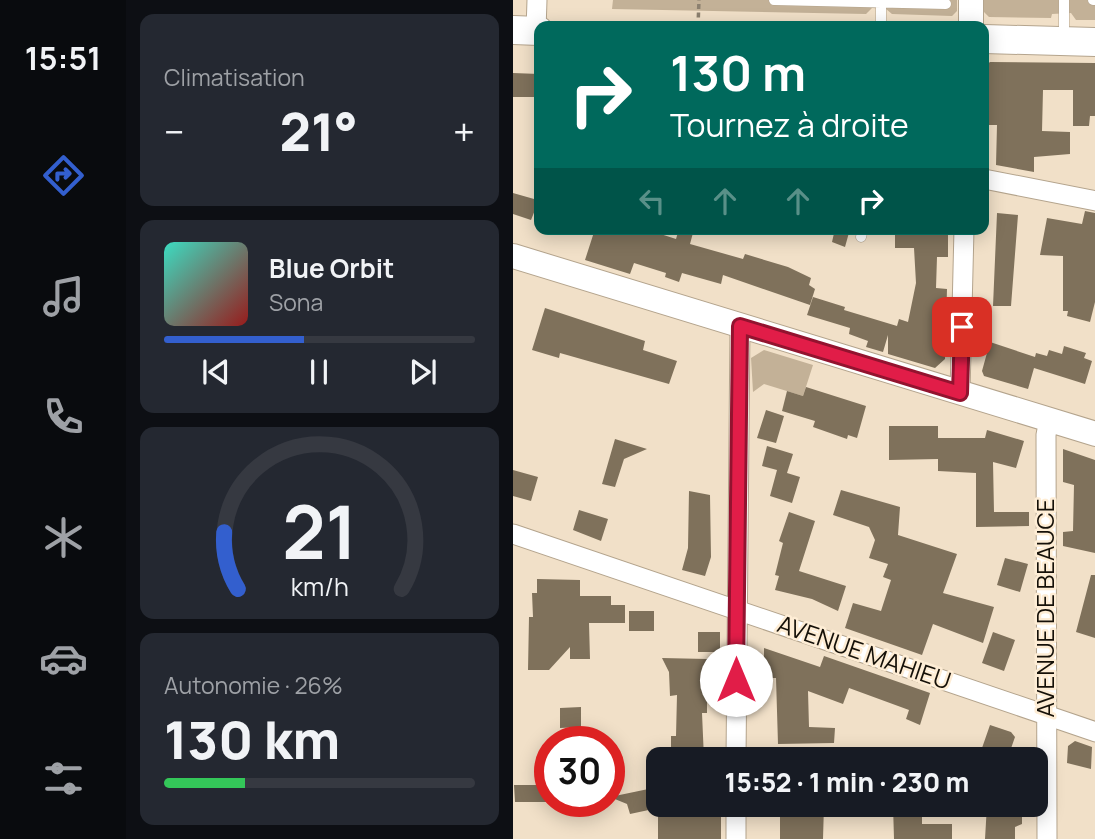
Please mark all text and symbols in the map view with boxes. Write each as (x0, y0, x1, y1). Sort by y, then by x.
text: 15:51 (25, 36, 101, 80)
text: 130 m (670, 39, 806, 106)
icon: right (555, 49, 646, 140)
text: Climatisation (164, 61, 305, 93)
text: 21° (280, 96, 358, 167)
text: Tournez à droite (670, 103, 909, 147)
text: − (164, 105, 185, 157)
text: + (453, 105, 475, 157)
icon: directions (39, 151, 88, 200)
icon: left (633, 182, 671, 220)
icon: ahead (706, 182, 744, 220)
icon: ahead (779, 182, 817, 220)
icon: right (852, 182, 890, 220)
text: Blue Orbit (269, 250, 394, 286)
icon: music (39, 272, 88, 321)
text: Sona (269, 286, 323, 318)
pin (932, 297, 992, 357)
icon: arrive (943, 308, 981, 346)
icon: previous (197, 353, 235, 391)
icon: pause (300, 353, 338, 391)
icon: next (404, 353, 442, 391)
icon: phone (39, 392, 88, 441)
text: 21 (282, 481, 357, 581)
street label: AVENUE DE BEAUCE (1028, 499, 1061, 717)
icon: climate (39, 513, 88, 562)
text: km/h (290, 568, 349, 603)
street label: AVENUE MAHIEU (773, 606, 956, 697)
icon: car (39, 634, 88, 683)
position arrow (699, 643, 773, 717)
text: Autonomie · 26% (164, 669, 343, 701)
text: 130 km (164, 704, 340, 775)
speed limit sign: 30 (534, 726, 625, 817)
icon: filters (39, 754, 88, 803)
text: 15:52 · 1 min · 230 m (725, 764, 969, 800)

